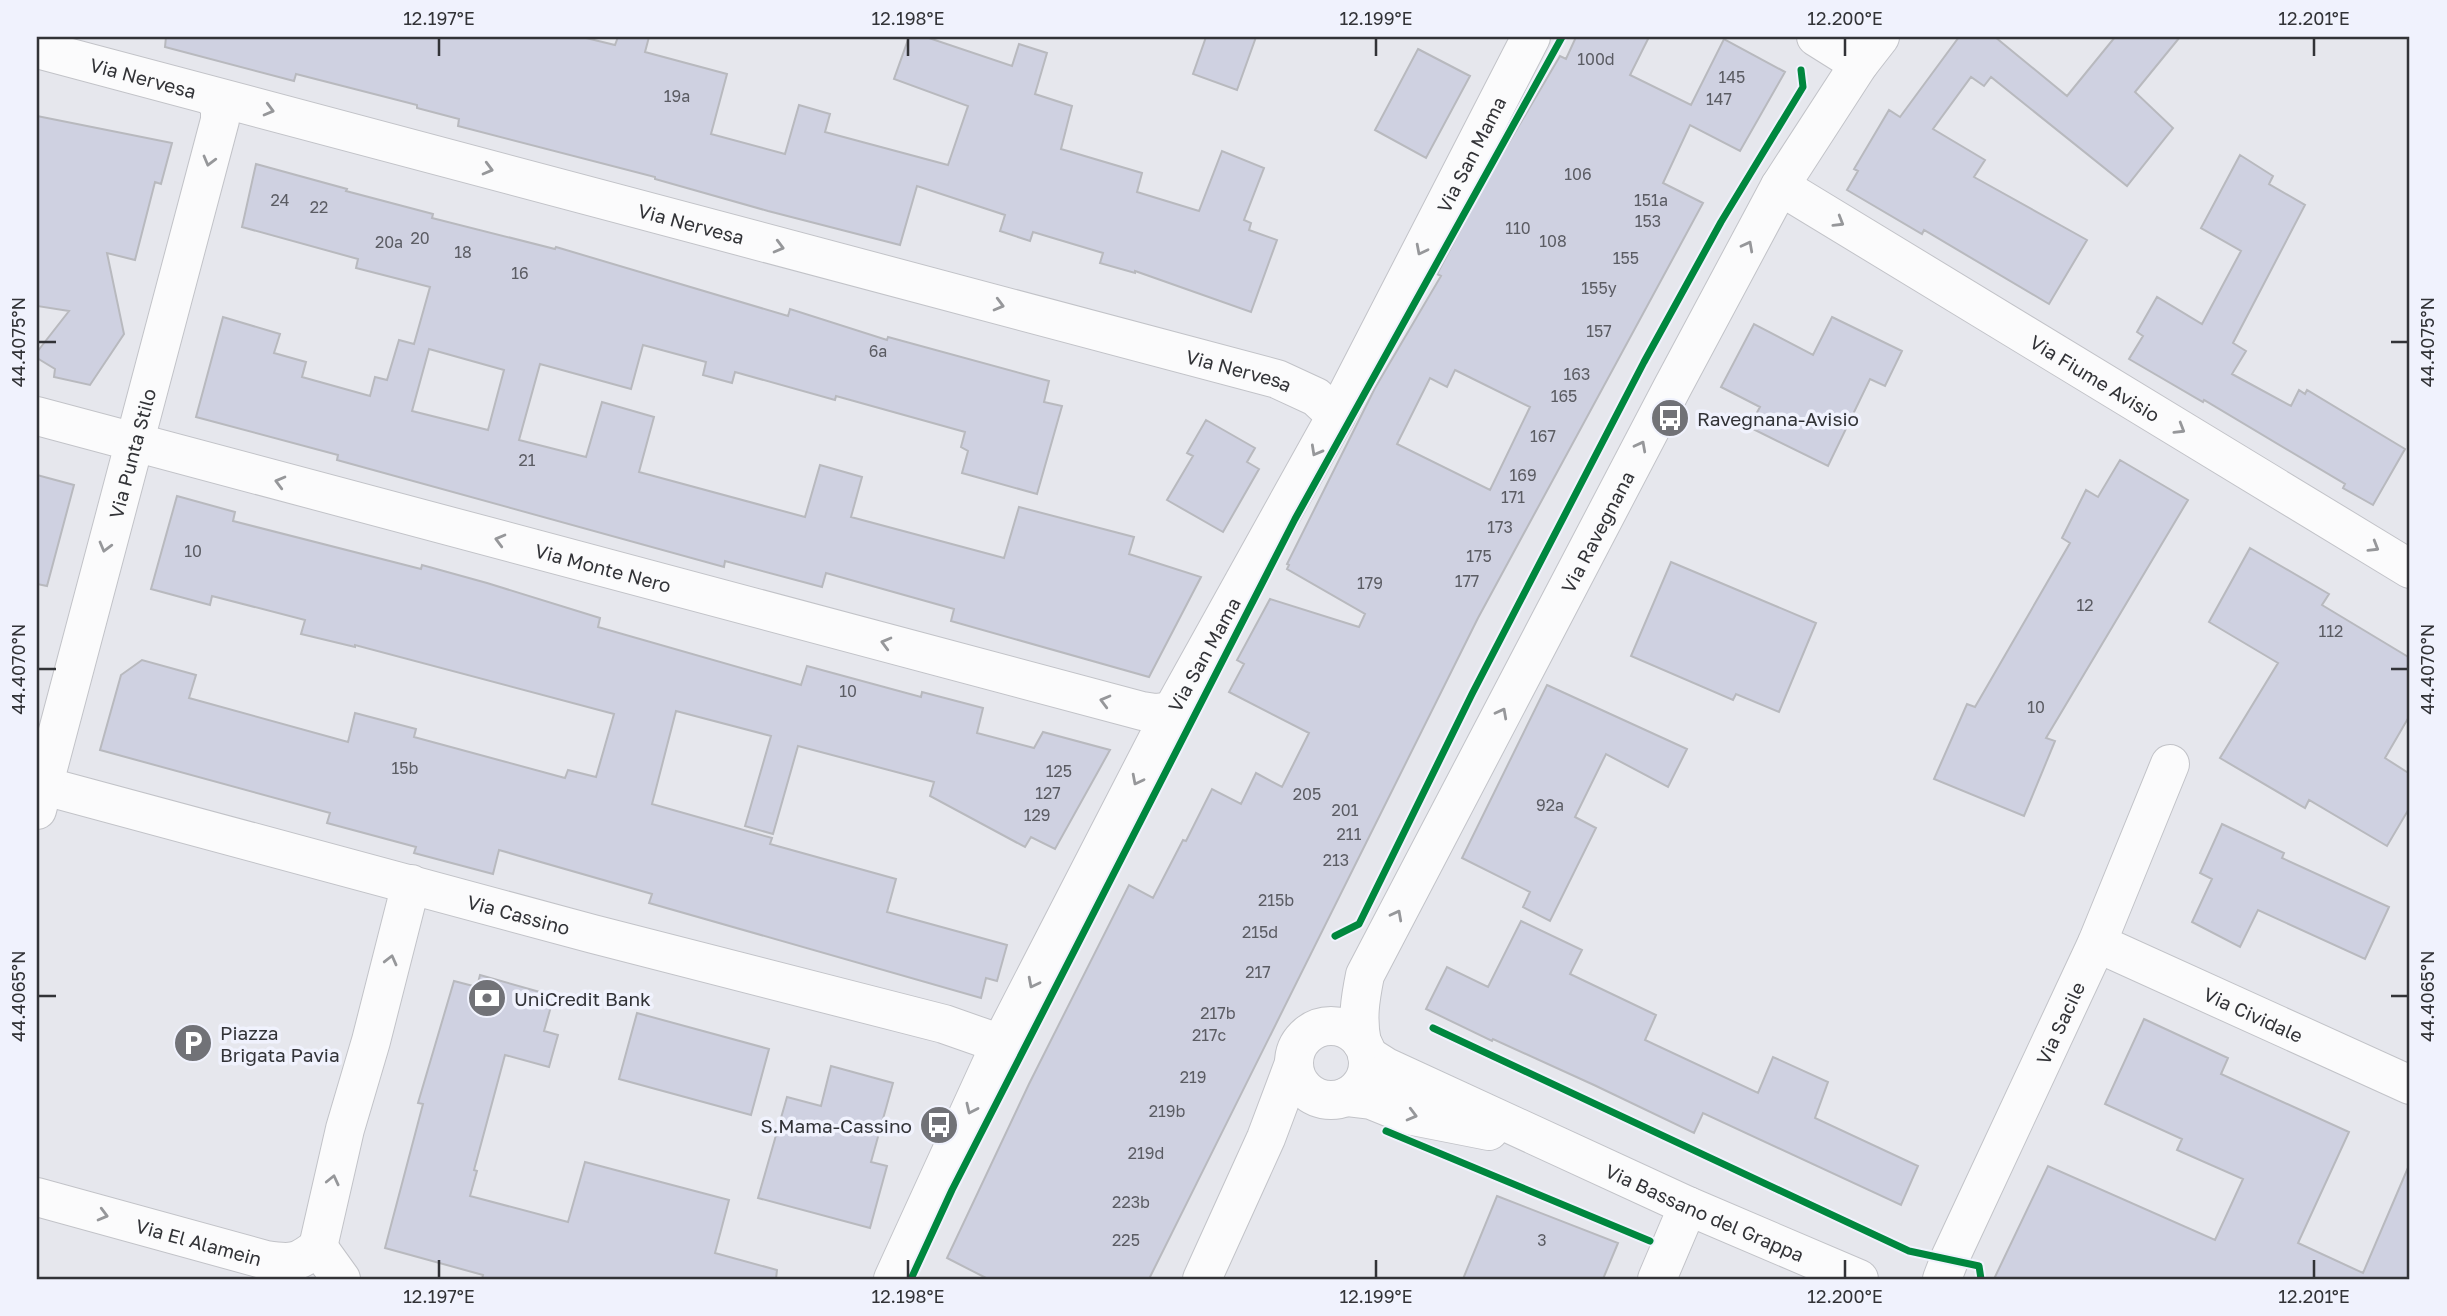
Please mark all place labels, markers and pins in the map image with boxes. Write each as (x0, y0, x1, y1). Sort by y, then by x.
bus stop icon: Ravegnana-Avisio (1649, 397, 1691, 439)
place label: Ravegnana-Avisio (1697, 407, 1859, 430)
bank icon: UniCredit Bank (466, 977, 508, 1019)
place label: UniCredit Bank (514, 987, 651, 1010)
place label: Piazza Brigata Pavia (220, 1021, 340, 1066)
parking icon: Piazza Brigata Pavia (172, 1022, 214, 1064)
bus stop icon: S.Mama-Cassino (918, 1104, 960, 1146)
place label: S.Mama-Cassino (761, 1114, 912, 1137)

